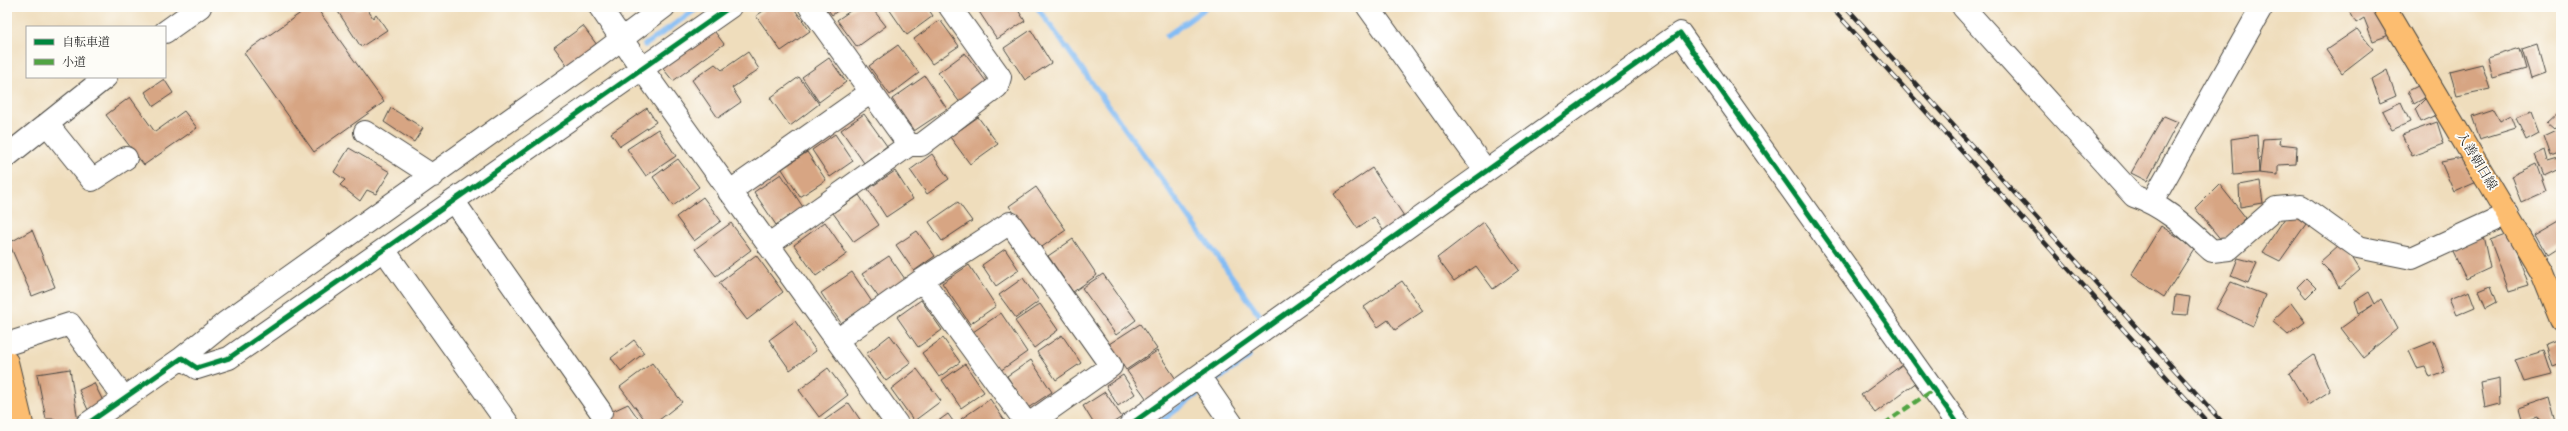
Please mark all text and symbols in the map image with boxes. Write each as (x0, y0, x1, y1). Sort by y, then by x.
legend (26, 26, 166, 78)
text: 自転車道 (62, 35, 110, 50)
text: 小道 (62, 55, 86, 70)
street label: 入善朝日線 (2453, 129, 2501, 193)

